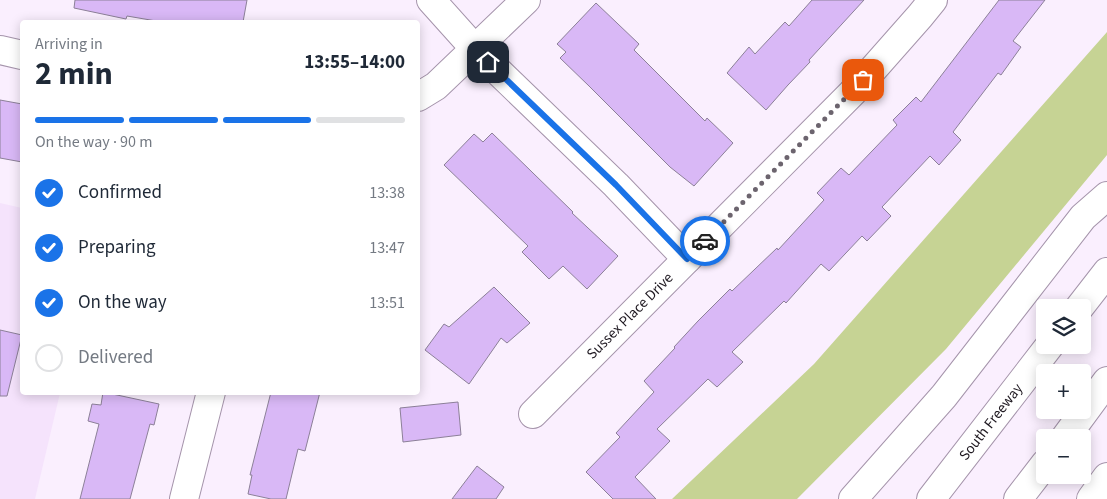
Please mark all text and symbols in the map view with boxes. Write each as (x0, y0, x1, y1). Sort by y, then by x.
text: Arriving in (35, 33, 103, 55)
pin (467, 41, 509, 83)
icon: home (474, 48, 502, 76)
text: 13:55–14:00 (304, 49, 405, 76)
text: 2 min (35, 51, 113, 97)
pin (842, 59, 884, 101)
icon: bag (849, 66, 877, 94)
text: On the way · 90 m (35, 131, 152, 153)
icon: check (35, 179, 63, 207)
text: Confirmed (78, 179, 162, 206)
text: 13:38 (369, 182, 405, 204)
courier (680, 216, 730, 266)
icon: car (691, 227, 719, 255)
icon: check (35, 234, 63, 262)
text: Preparing (78, 234, 156, 261)
text: 13:47 (369, 237, 405, 259)
street label: Sussex Place Drive (582, 268, 678, 364)
icon: check (35, 289, 63, 317)
text: On the way (78, 289, 167, 316)
text: 13:51 (369, 292, 405, 314)
map controls (1036, 299, 1091, 484)
button: layers (1036, 299, 1091, 354)
text: Delivered (78, 344, 153, 371)
button: + (1036, 364, 1091, 419)
street label: South Freeway (954, 379, 1028, 465)
button: − (1036, 429, 1091, 484)

